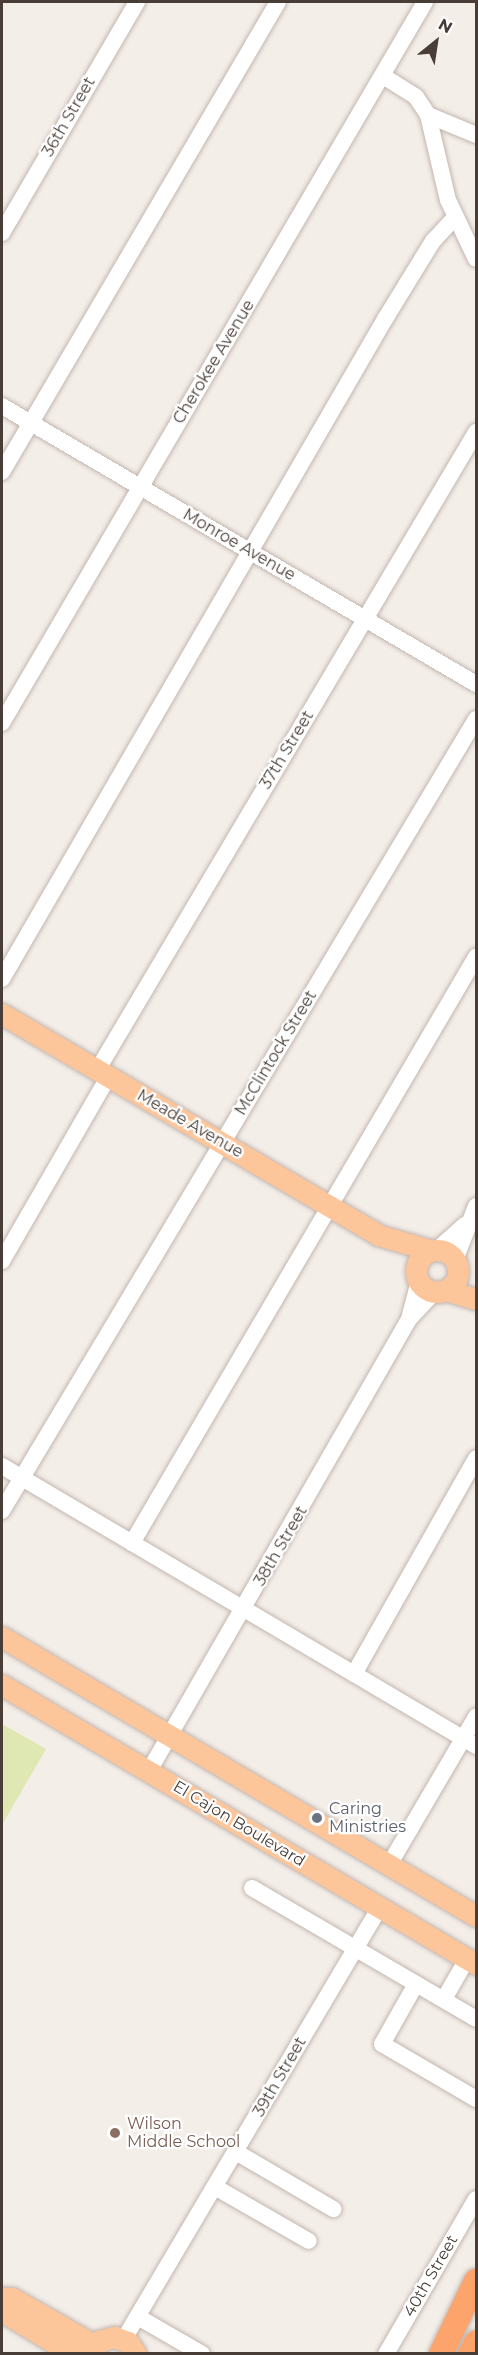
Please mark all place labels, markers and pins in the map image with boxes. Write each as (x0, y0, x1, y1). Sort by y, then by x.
place label: Caring Ministries (329, 1799, 406, 1837)
marker: Caring Ministries (310, 1811, 324, 1825)
place label: Wilson Middle School (127, 2114, 240, 2152)
marker: Wilson Middle School (108, 2126, 122, 2140)

